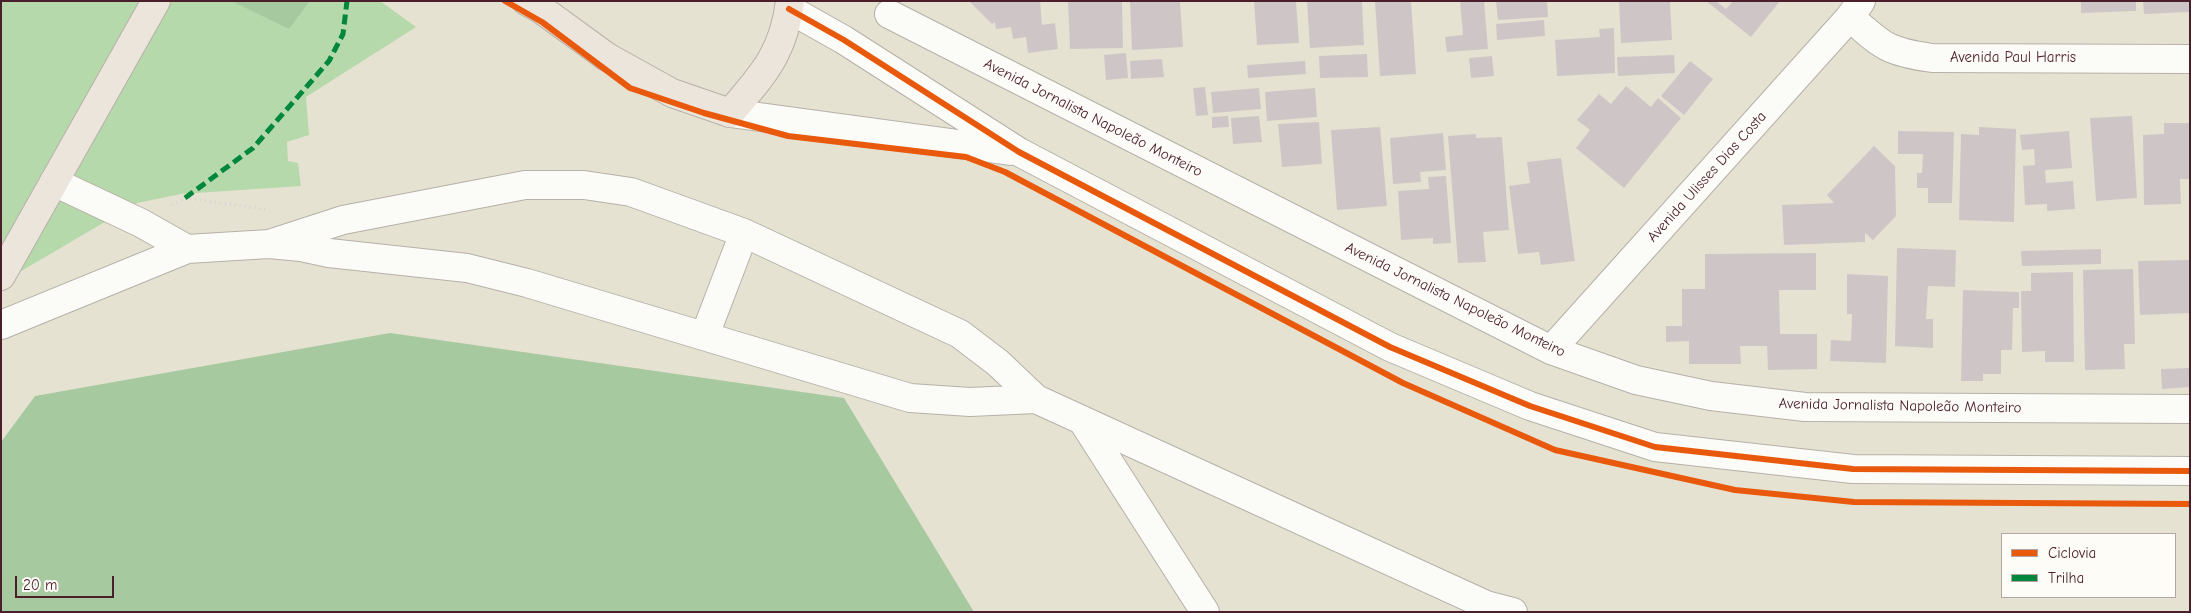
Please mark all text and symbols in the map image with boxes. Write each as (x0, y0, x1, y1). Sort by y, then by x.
street label: Avenida Paul Harris (1950, 49, 2076, 67)
street label: Avenida Jornalista Napoleão Monteiro (981, 55, 1205, 181)
street label: Avenida Ulisses Dias Costa (1644, 108, 1770, 246)
street label: Avenida Jornalista Napoleão Monteiro (1342, 239, 1568, 361)
street label: Avenida Jornalista Napoleão Monteiro (1778, 395, 2022, 417)
legend (2001, 533, 2176, 598)
text: Ciclovia (2048, 544, 2096, 562)
scale bar (18, 566, 116, 598)
text: Trilha (2048, 569, 2084, 587)
text: 20 m (23, 576, 57, 594)

